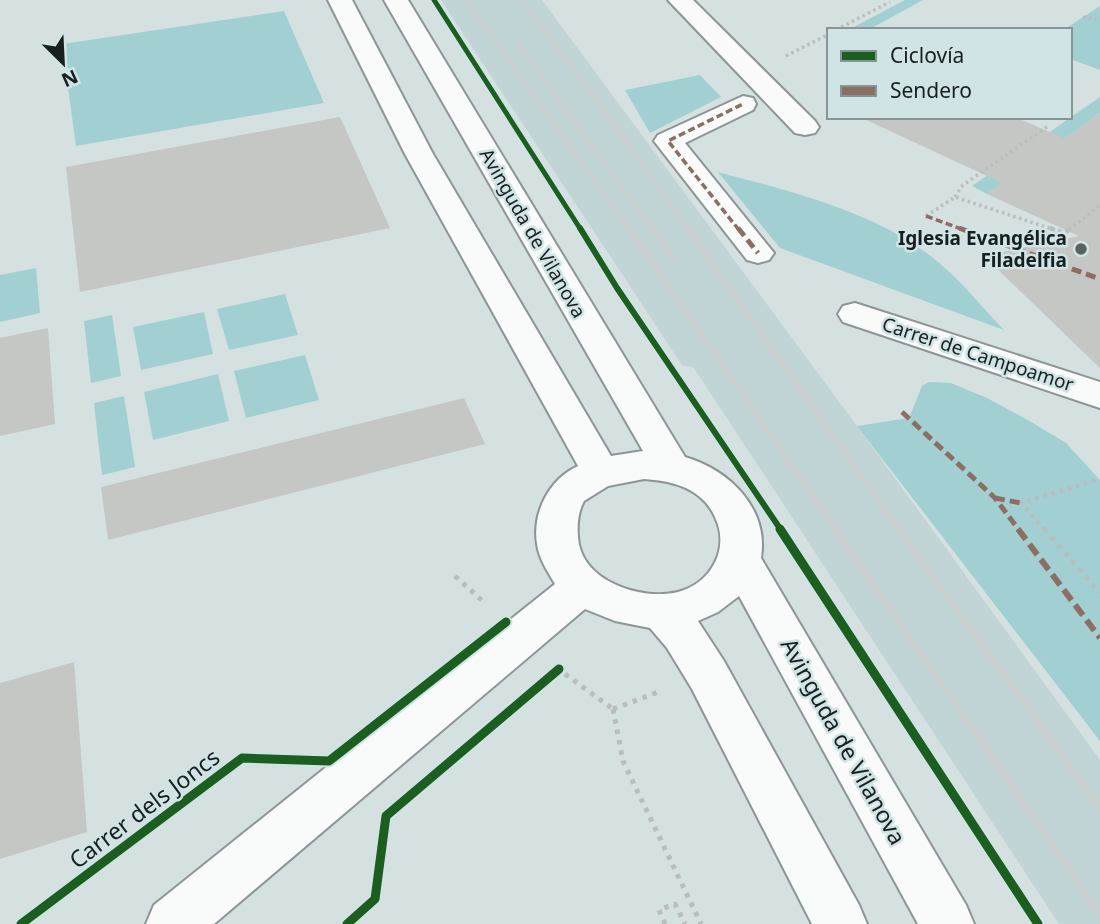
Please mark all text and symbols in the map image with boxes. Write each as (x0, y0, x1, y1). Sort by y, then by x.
north arrow (28, 28, 98, 98)
legend (827, 28, 1072, 119)
text: Ciclovía (890, 41, 964, 69)
text: N (58, 64, 82, 94)
text: Sendero (890, 76, 972, 104)
street label: Avinguda de Vilanova (474, 144, 592, 322)
place label: Iglesia Evangélica Filadelfia (898, 225, 1067, 273)
marker: Iglesia Evangélica Filadelfia (1073, 241, 1089, 257)
street label: Carrer de Campoamor (879, 311, 1077, 397)
street label: Avinguda de Vilanova (774, 632, 914, 850)
street label: Carrer dels Joncs (62, 741, 226, 875)

